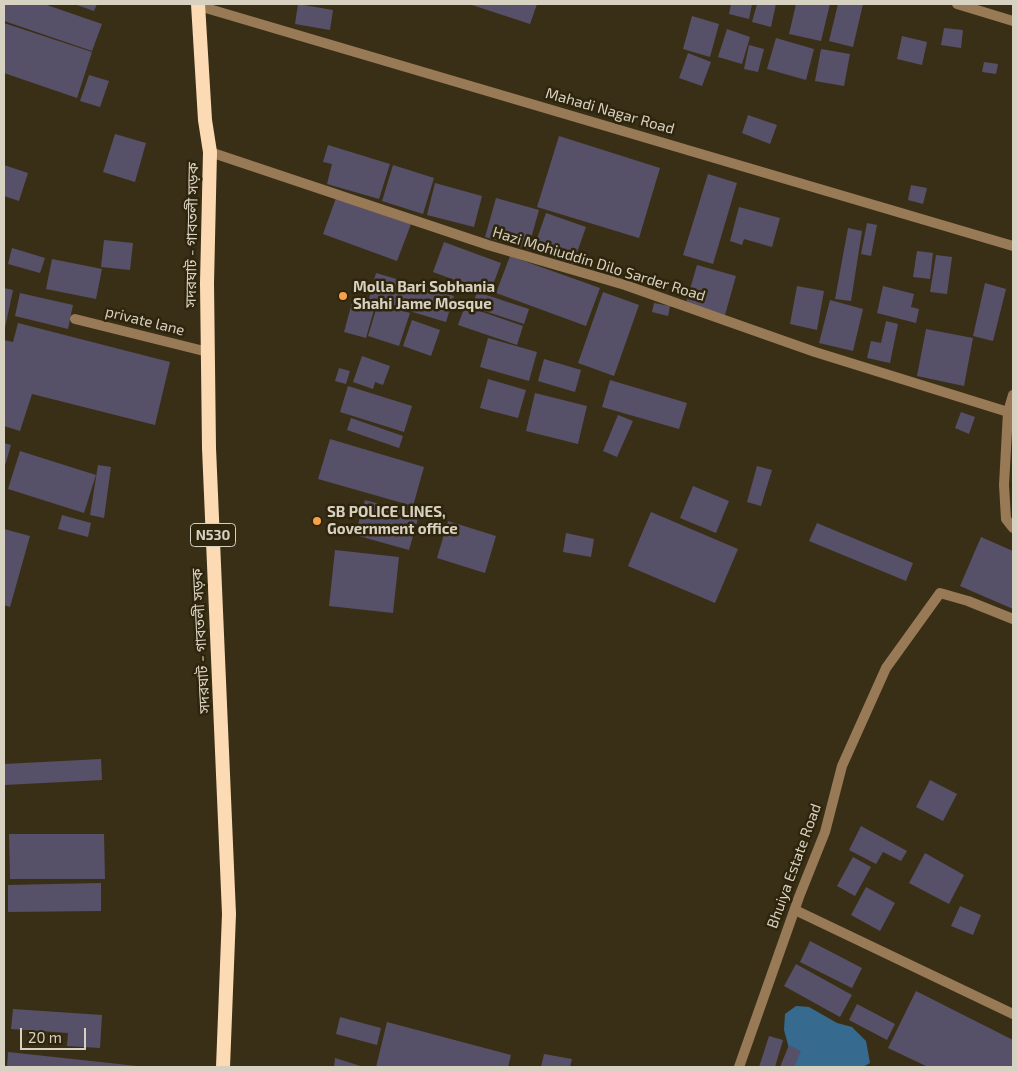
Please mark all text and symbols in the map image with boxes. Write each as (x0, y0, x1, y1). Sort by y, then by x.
street label: Mahadi Nagar Road (543, 84, 677, 138)
street label: সদরঘাট - গাবতলী সড়ক (182, 162, 202, 308)
street label: Hazi Mohiuddin Dilo Sarder Road (490, 223, 708, 305)
place label: Molla Bari Sobhania Shahi Jame Mosque (353, 278, 495, 313)
marker: Molla Bari Sobhania Shahi Jame Mosque (337, 290, 349, 302)
street label: private lane (103, 302, 187, 340)
place label: SB POLICE LINES, Government office (327, 503, 458, 538)
marker: SB POLICE LINES, Government office (311, 515, 323, 527)
road number: N530 (190, 524, 236, 546)
street label: সদরঘাট - গাবতলী সড়ক (188, 568, 214, 714)
street label: Bhuiya Estate Road (763, 801, 825, 931)
scale bar (22, 1018, 89, 1050)
text: 20 m (28, 1028, 62, 1046)

